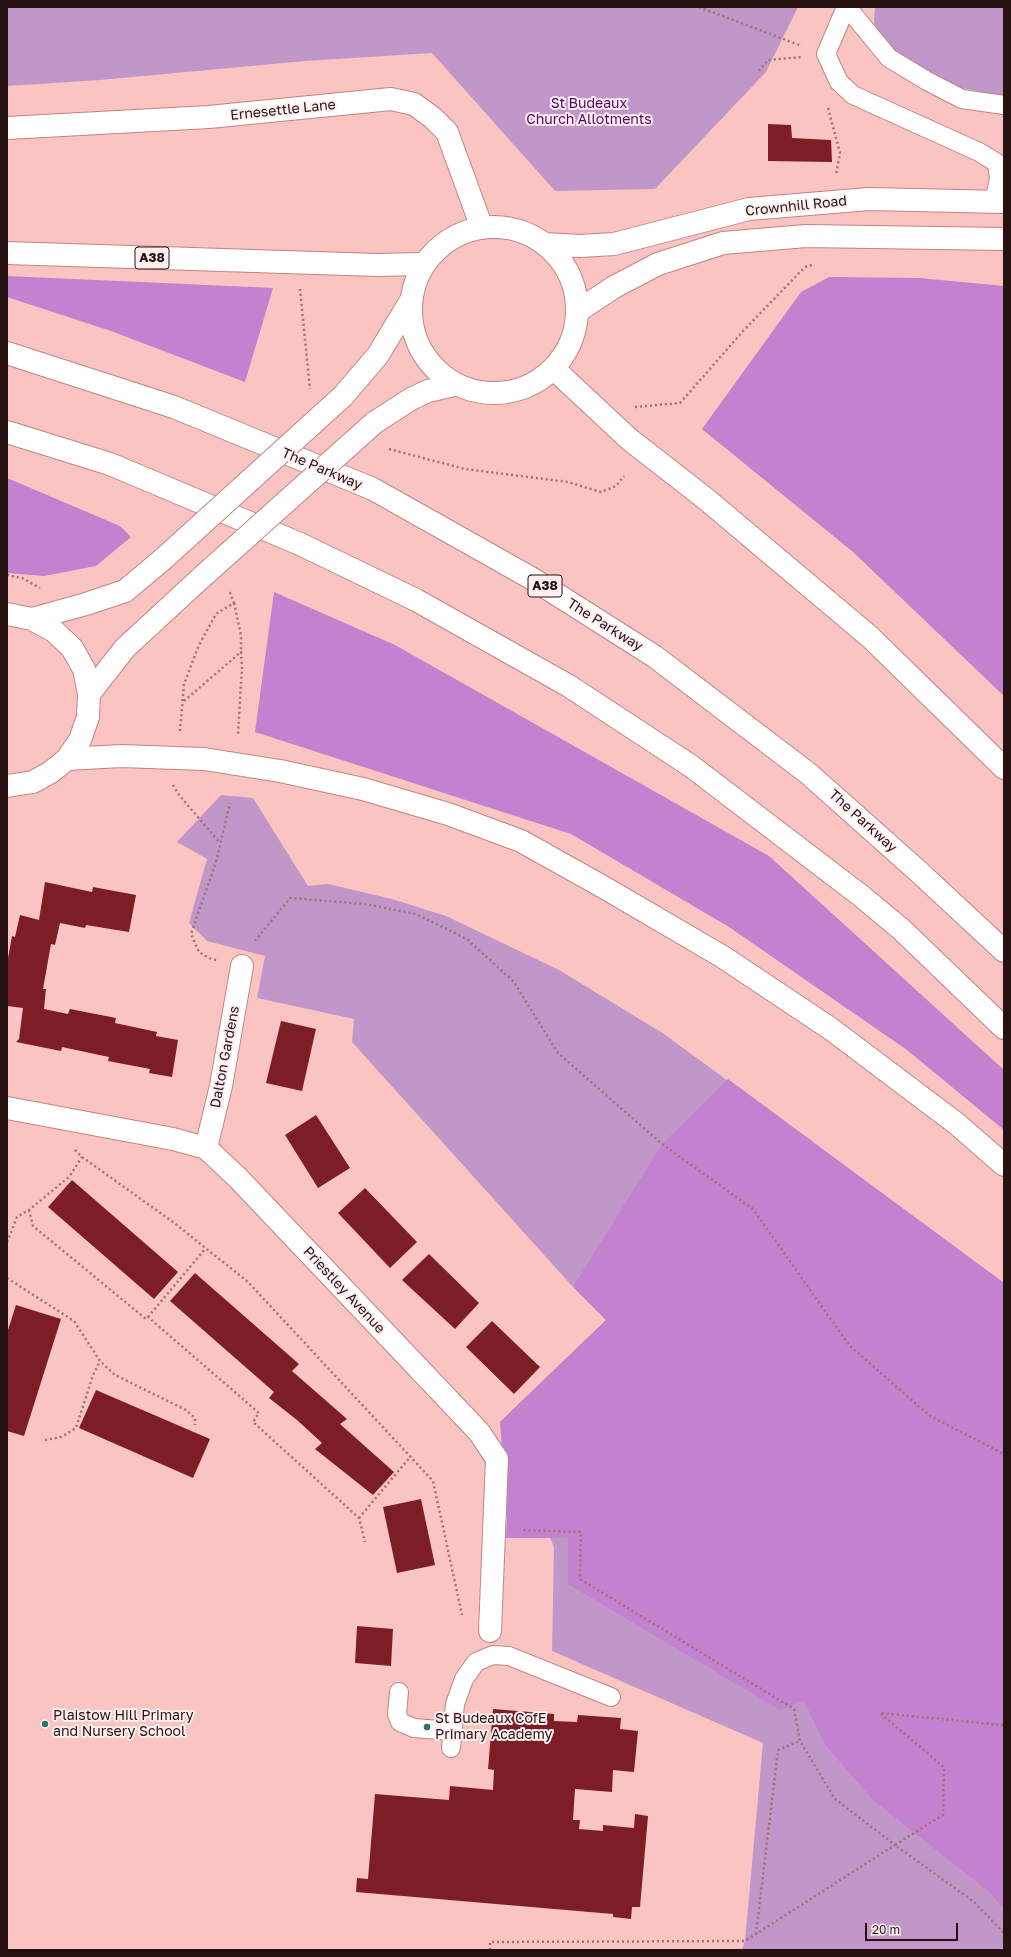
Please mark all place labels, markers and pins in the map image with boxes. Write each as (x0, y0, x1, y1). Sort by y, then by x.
place label: Plaistow Hill Primary and Nursery School (53, 1708, 194, 1740)
place label: St Budeaux CofE Primary Academy (435, 1711, 552, 1744)
marker: Plaistow Hill Primary and Nursery School (40, 1719, 50, 1729)
marker: St Budeaux CofE Primary Academy (422, 1722, 432, 1732)

